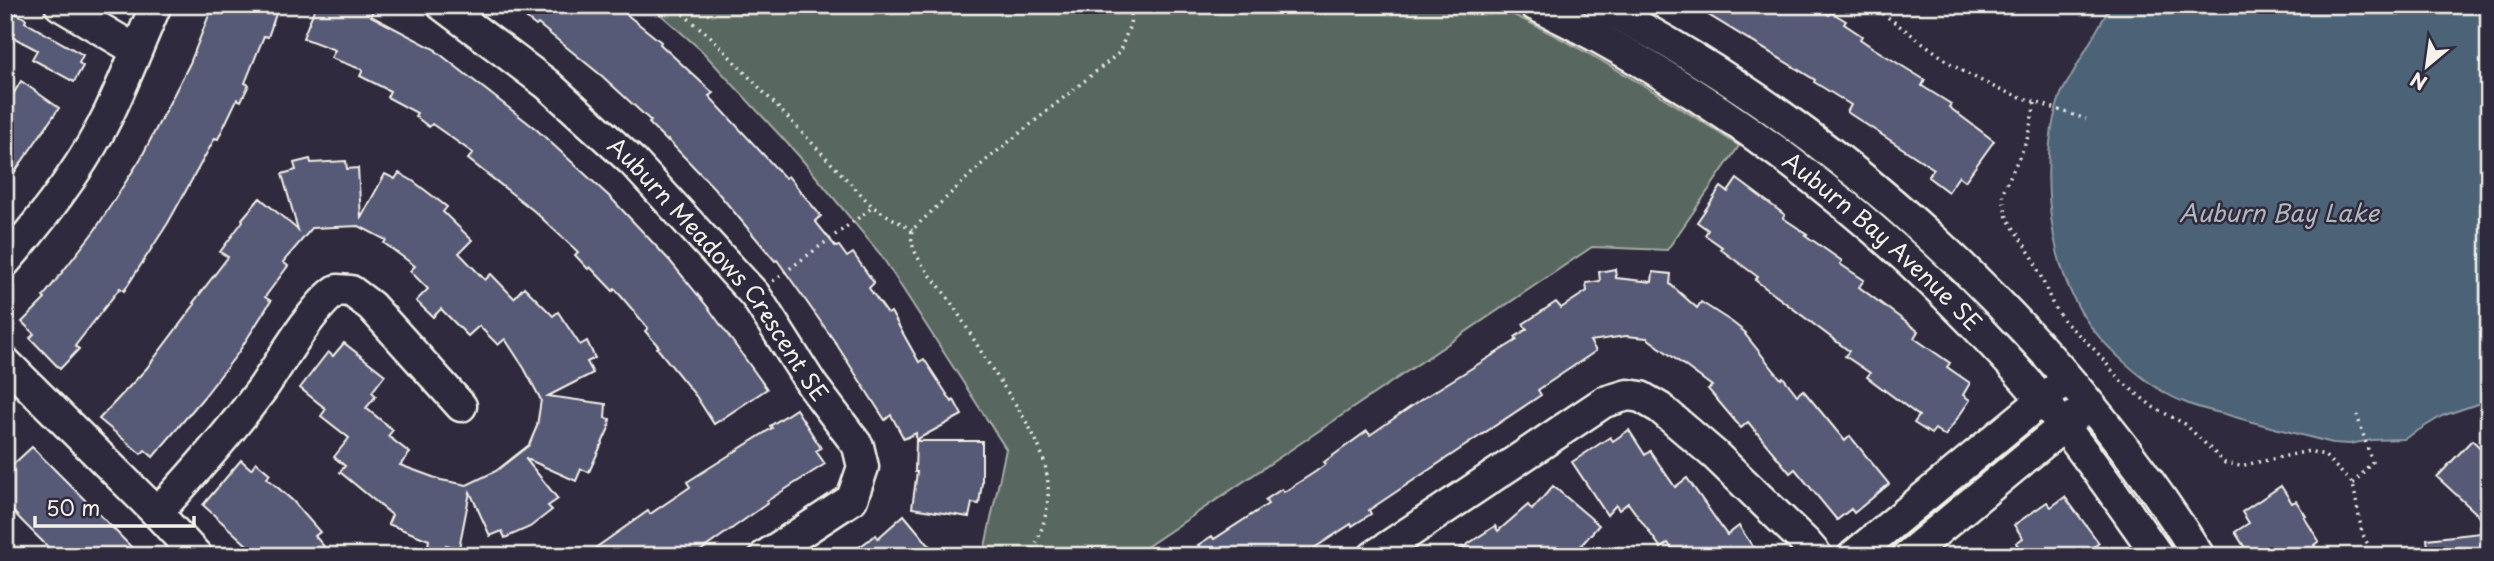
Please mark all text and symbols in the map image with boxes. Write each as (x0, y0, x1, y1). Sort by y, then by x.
north arrow (2392, 32, 2462, 102)
text: N (2405, 66, 2432, 98)
street label: Auburn Meadows Crescent SE (600, 128, 838, 409)
street label: Auburn Bay Avenue SE (1776, 143, 1991, 338)
water label: Auburn Bay Lake (2179, 194, 2380, 230)
scale bar (35, 484, 194, 528)
text: 50 m (46, 491, 100, 523)

